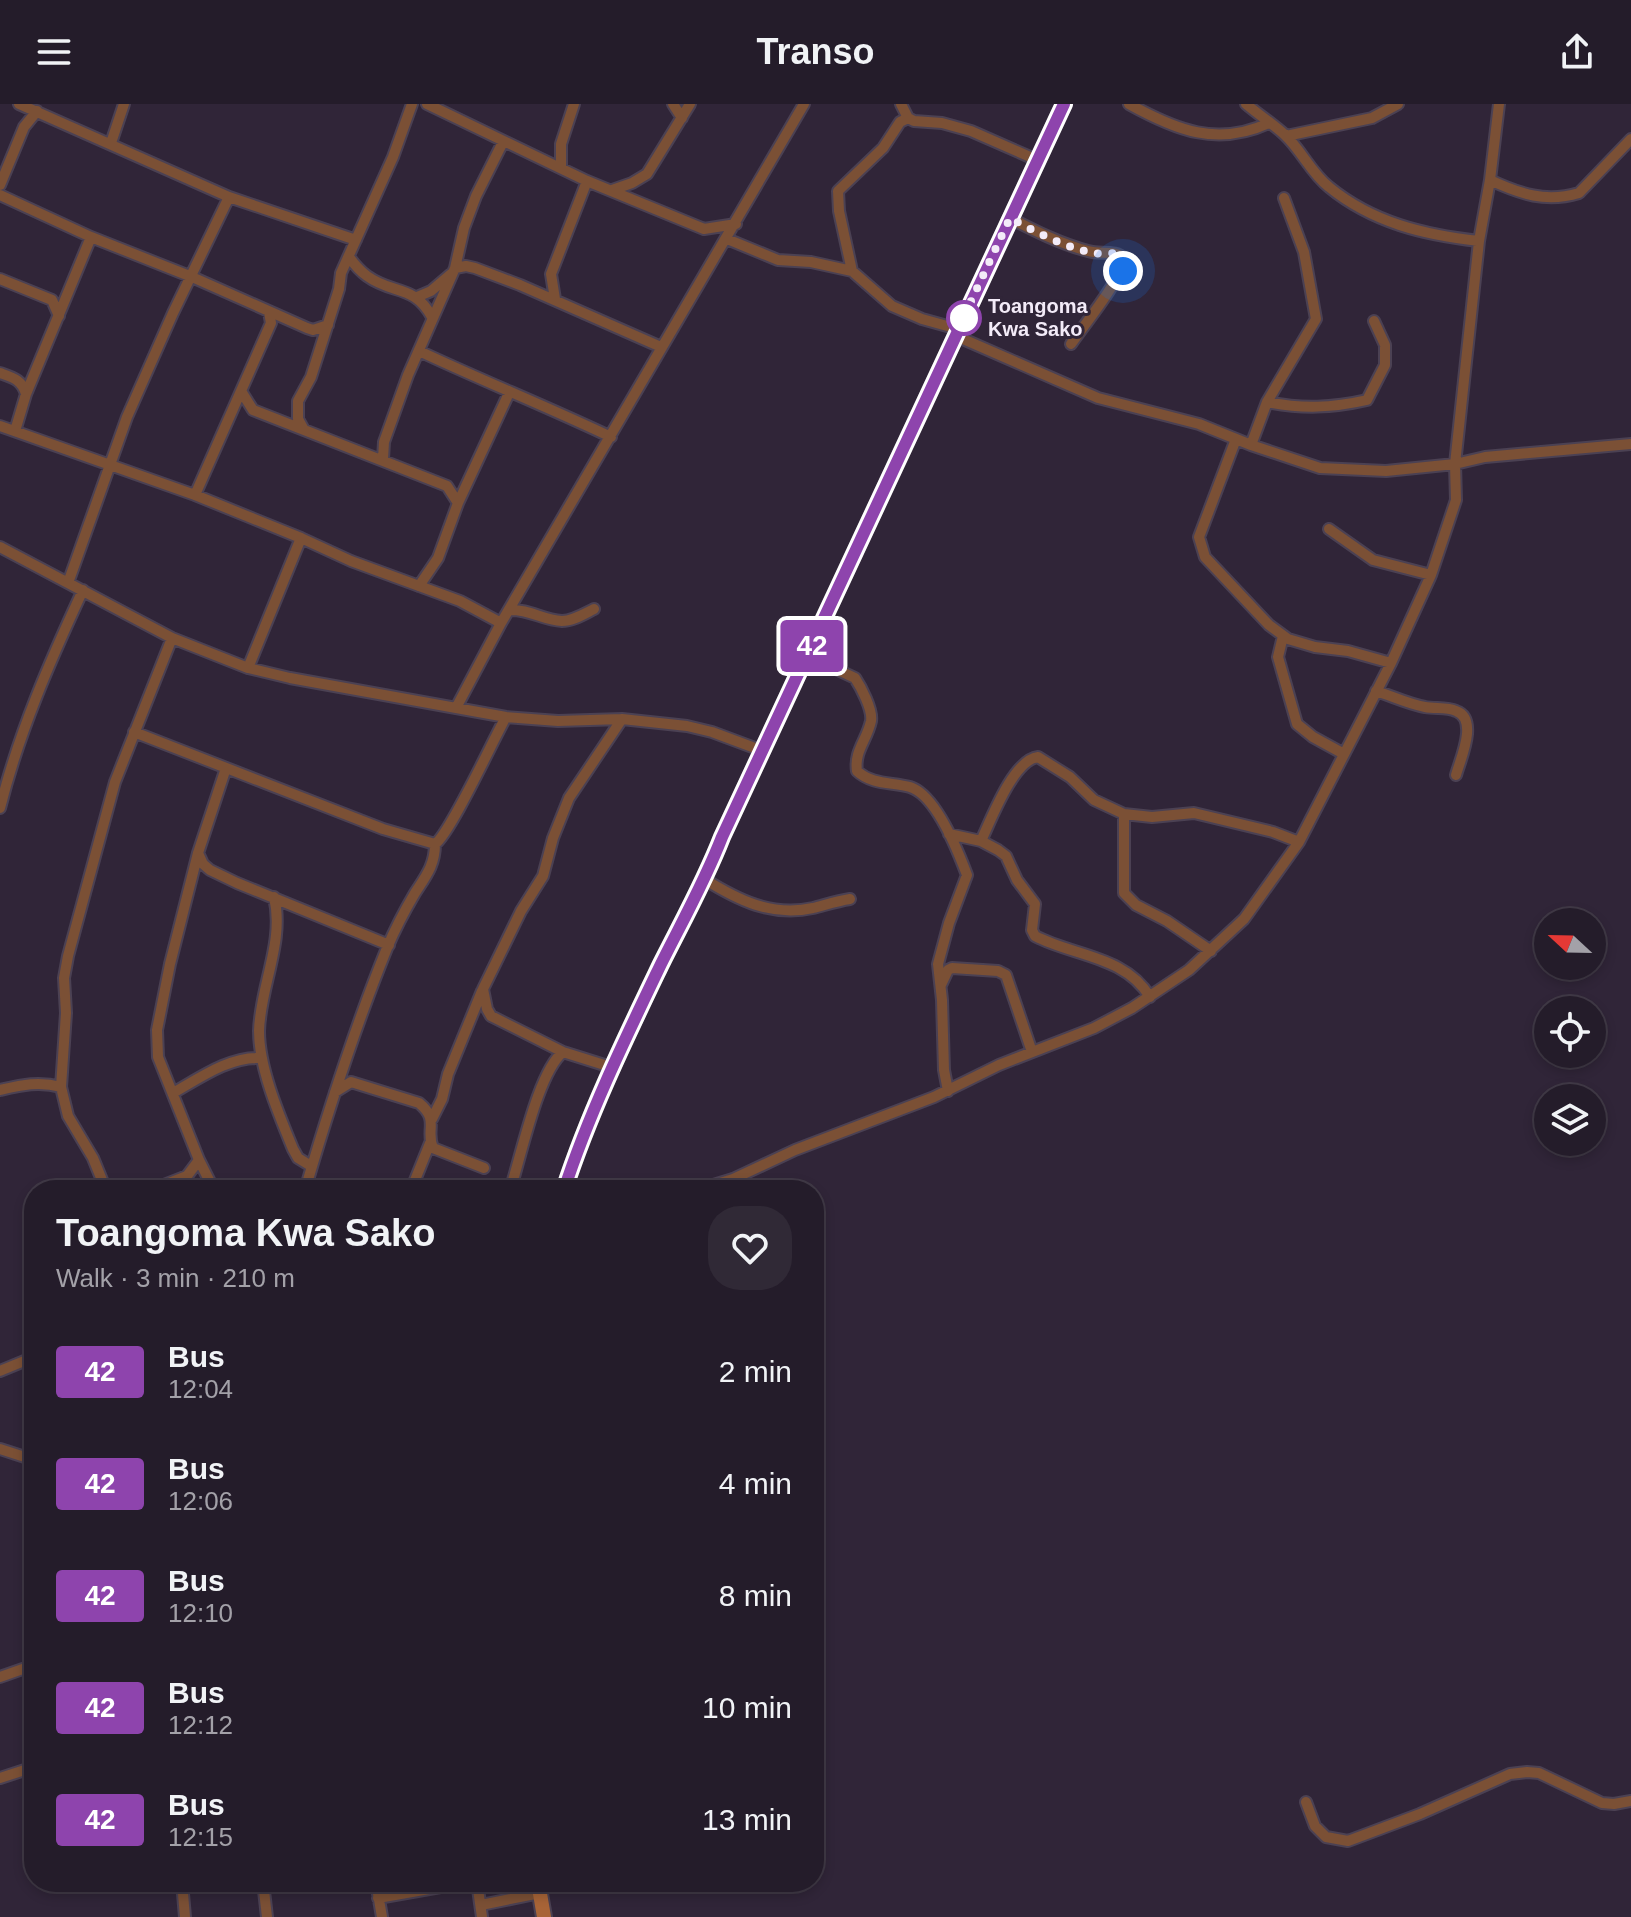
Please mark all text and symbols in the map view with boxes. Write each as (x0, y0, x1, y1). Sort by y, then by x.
icon: menu (32, 30, 76, 74)
icon: share (1555, 30, 1599, 74)
text: Transo (756, 31, 875, 72)
your location (1103, 251, 1143, 291)
place label: Toangoma Kwa Sako (988, 295, 1089, 340)
marker: Toangoma Kwa Sako (947, 301, 981, 335)
line badge: 42 (776, 620, 848, 672)
text: 42 (796, 630, 828, 661)
north arrow (1534, 908, 1606, 980)
map controls (1534, 908, 1606, 1156)
button: locate (1534, 996, 1606, 1068)
button: layers (1534, 1084, 1606, 1156)
button: heart (708, 1206, 792, 1290)
text: Toangoma Kwa Sako (56, 1212, 435, 1254)
text: Walk · 3 min · 210 m (56, 1263, 295, 1293)
text: Bus (168, 1340, 225, 1373)
text: 2 min (719, 1355, 792, 1388)
text: 42 (84, 1356, 116, 1387)
text: 12:04 (168, 1374, 233, 1404)
text: Bus (168, 1452, 225, 1485)
text: 4 min (719, 1467, 792, 1500)
text: 42 (84, 1468, 116, 1499)
text: 12:06 (168, 1486, 233, 1516)
text: Bus (168, 1564, 225, 1597)
text: 8 min (719, 1579, 792, 1612)
text: 42 (84, 1580, 116, 1611)
text: 12:10 (168, 1598, 233, 1628)
text: Bus (168, 1676, 225, 1709)
text: 10 min (702, 1691, 792, 1724)
text: 42 (84, 1692, 116, 1723)
text: 12:12 (168, 1710, 233, 1740)
text: Bus (168, 1788, 225, 1821)
text: 13 min (702, 1803, 792, 1836)
text: 42 (84, 1804, 116, 1835)
text: 12:15 (168, 1822, 233, 1852)

